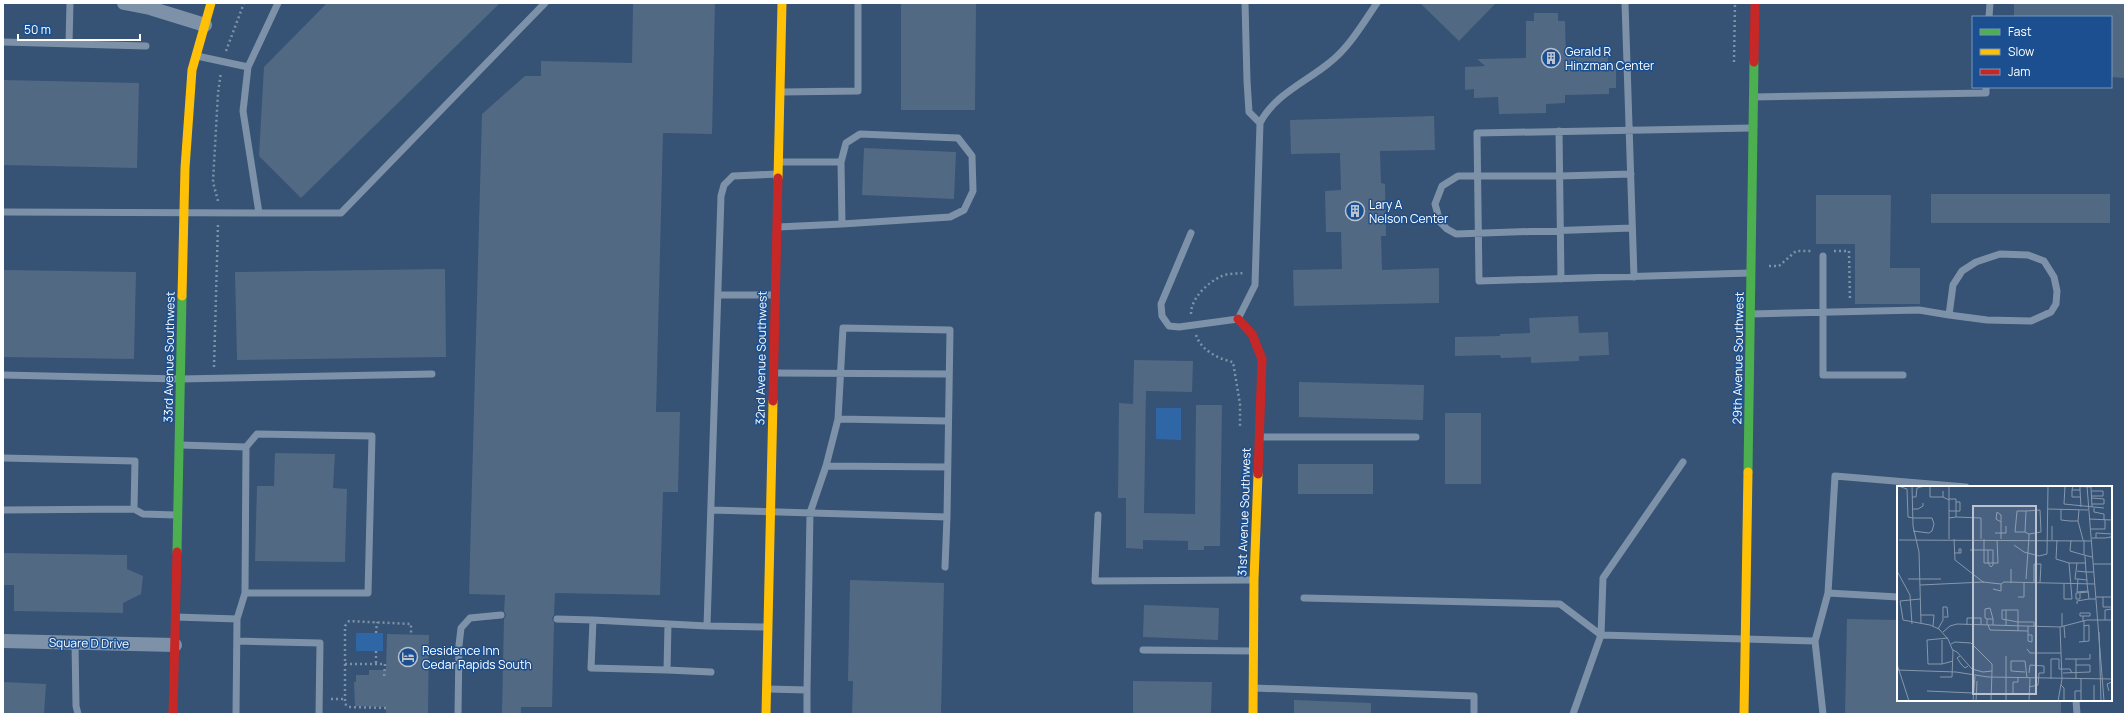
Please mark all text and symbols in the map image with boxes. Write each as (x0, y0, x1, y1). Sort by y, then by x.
scale bar (18, 16, 140, 42)
legend (1972, 16, 2112, 88)
text: 50 m (24, 21, 51, 38)
text: Fast (2008, 23, 2032, 40)
place label: Gerald R Hinzman Center (1565, 43, 1655, 74)
text: Slow (2008, 43, 2034, 60)
building icon: Gerald R Hinzman Center (1540, 47, 1562, 69)
text: Jam (2008, 63, 2030, 80)
place label: Lary A Nelson Center (1369, 196, 1449, 227)
building icon: Lary A Nelson Center (1344, 200, 1366, 222)
street label: 33rd Avenue Southwest (159, 291, 179, 423)
street label: 32nd Avenue Southwest (751, 291, 771, 425)
street label: 29th Avenue Southwest (1728, 291, 1748, 425)
street label: 31st Avenue Southwest (1233, 447, 1255, 577)
inset map (1897, 486, 2112, 701)
street label: Square D Drive (49, 634, 129, 652)
place label: Residence Inn Cedar Rapids South (422, 642, 532, 673)
hotel icon: Residence Inn Cedar Rapids South (397, 646, 419, 668)

